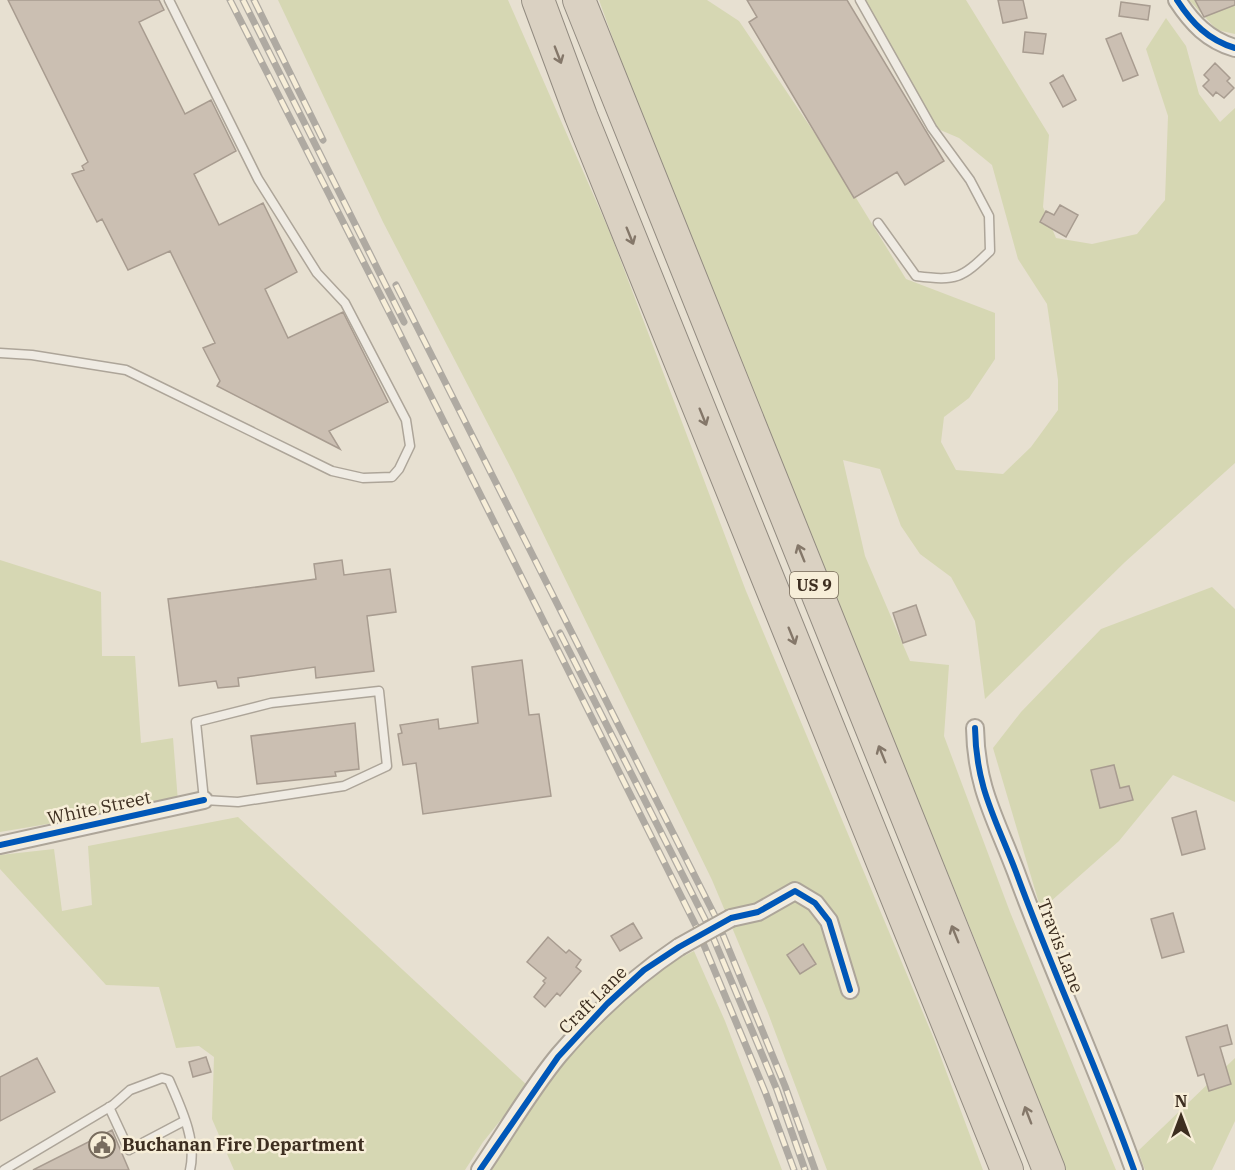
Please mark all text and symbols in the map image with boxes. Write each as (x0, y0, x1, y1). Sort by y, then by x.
one-way arrow (553, 45, 564, 64)
one-way arrow (625, 226, 636, 245)
one-way arrow (698, 407, 709, 426)
one-way arrow (795, 545, 806, 563)
road number: US 9 (790, 572, 838, 598)
one-way arrow (787, 627, 798, 645)
one-way arrow (876, 745, 887, 763)
street label: White Street (45, 785, 153, 830)
street label: Travis Lane (1032, 896, 1089, 996)
one-way arrow (949, 926, 960, 944)
street label: Craft Lane (554, 961, 632, 1039)
north arrow (1151, 1086, 1211, 1146)
text: N (1175, 1091, 1187, 1111)
one-way arrow (1021, 1107, 1032, 1125)
public building icon: Buchanan Fire Department (87, 1130, 117, 1160)
place label: Buchanan Fire Department (122, 1133, 364, 1156)

